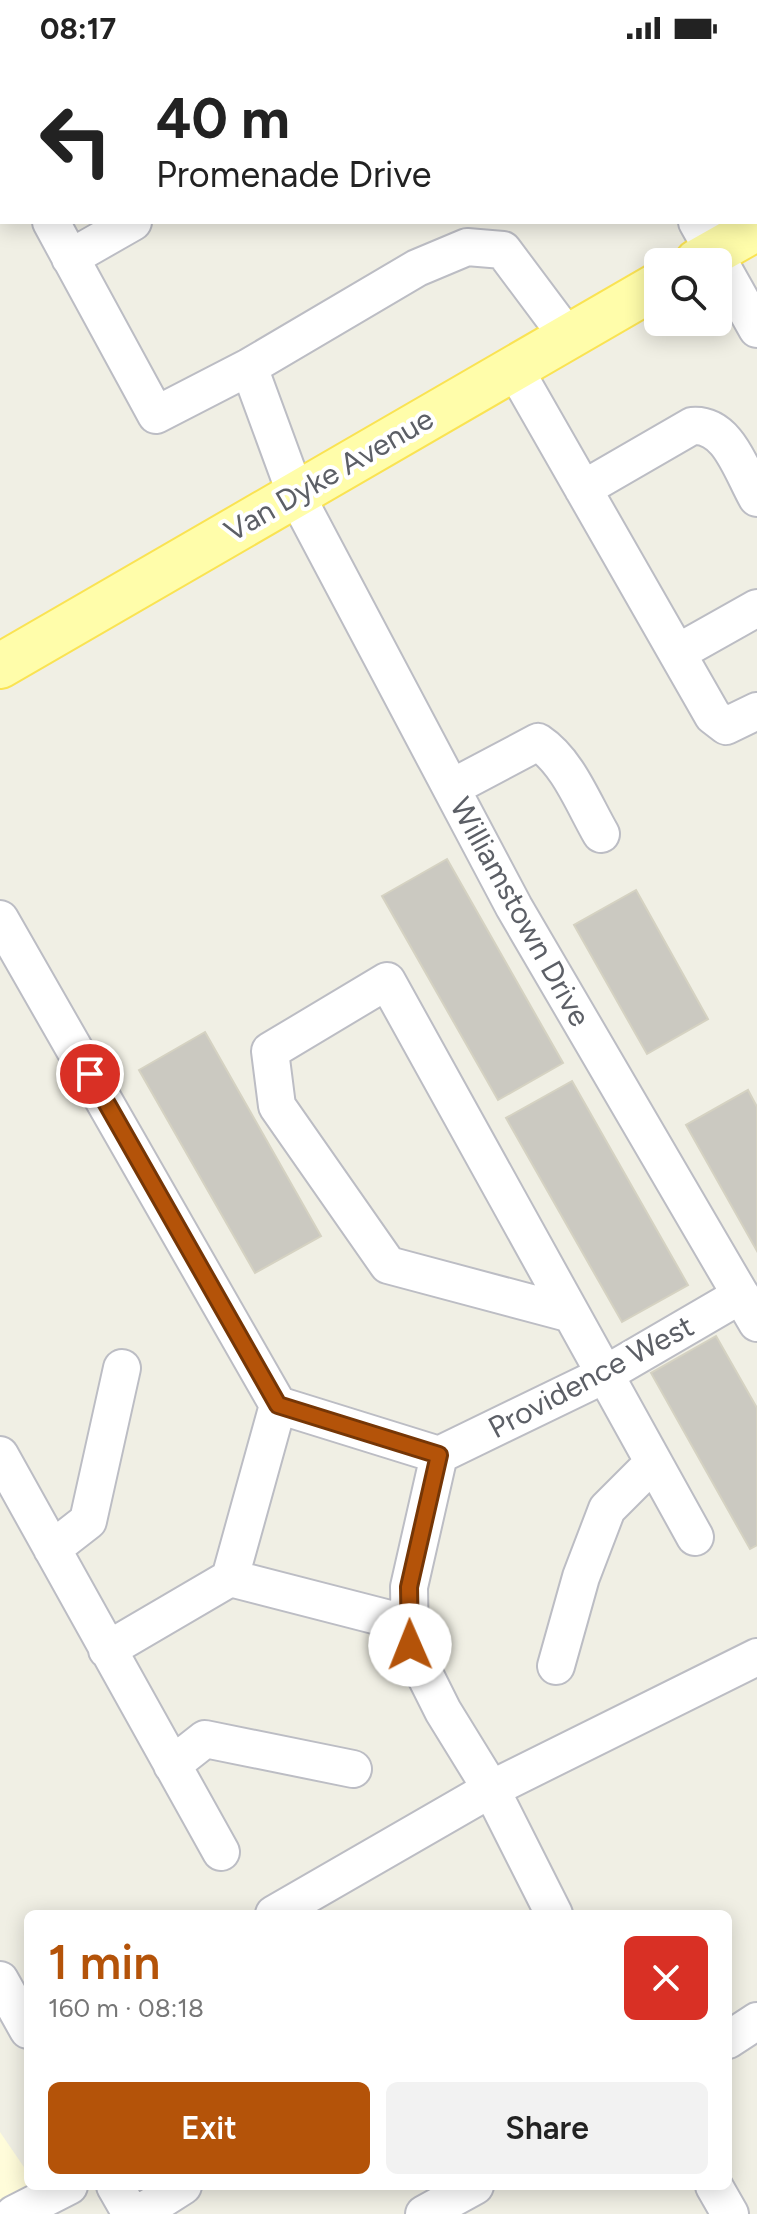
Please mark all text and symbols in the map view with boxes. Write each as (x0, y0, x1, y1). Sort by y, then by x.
text: 08:17 (40, 10, 116, 47)
text: 40 m (156, 85, 290, 152)
icon: left (24, 88, 128, 192)
text: Promenade Drive (156, 153, 431, 196)
map controls (644, 248, 732, 336)
button: search (644, 248, 732, 336)
street label: Van Dyke Avenue (218, 400, 440, 549)
street label: Williamstown Drive (442, 791, 599, 1033)
pin (56, 1040, 124, 1108)
icon: arrive (68, 1052, 112, 1096)
street label: Providence West (482, 1307, 700, 1446)
position arrow (368, 1603, 452, 1687)
text: 1 min (48, 1933, 160, 1991)
button: close (624, 1936, 708, 2020)
text: 160 m · 08:18 (48, 1992, 204, 2024)
button: Exit (48, 2082, 370, 2174)
button: Share (386, 2082, 708, 2174)

